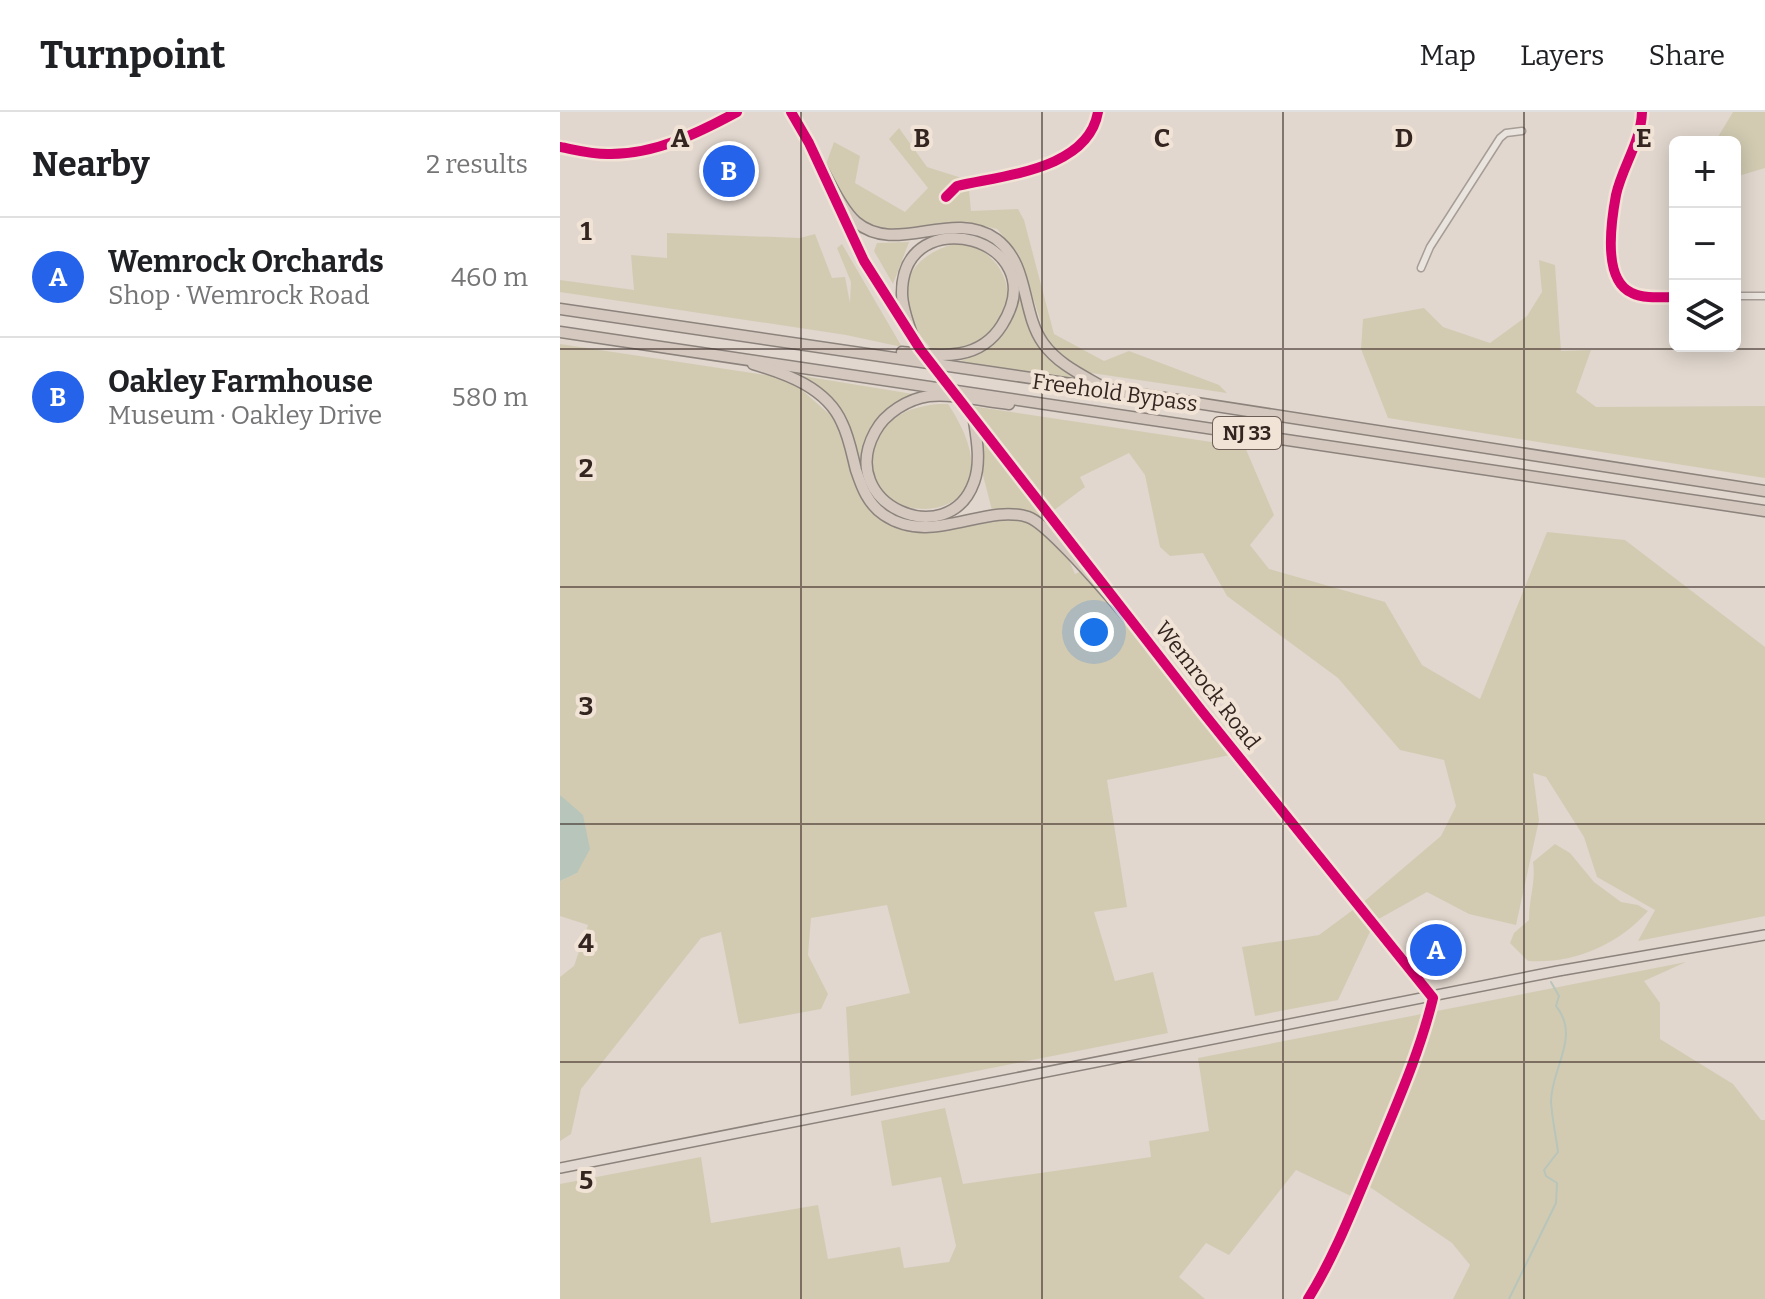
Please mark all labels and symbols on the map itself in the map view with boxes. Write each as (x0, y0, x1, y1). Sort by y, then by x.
text: A (671, 123, 690, 154)
text: B (914, 123, 930, 154)
text: C (1154, 123, 1170, 154)
text: D (1395, 123, 1413, 154)
text: E (1636, 123, 1652, 154)
pin: B (703, 141, 755, 201)
text: 1 (580, 216, 592, 247)
street label: Freehold Bypass (1031, 368, 1199, 417)
road number: NJ 33 (1213, 417, 1281, 449)
text: 2 (579, 453, 593, 484)
your location (1074, 612, 1114, 652)
street label: Wemrock Road (1149, 616, 1266, 755)
text: 3 (579, 691, 593, 722)
pin: A (1410, 920, 1462, 980)
text: 4 (578, 928, 594, 959)
text: 5 (579, 1165, 593, 1196)

